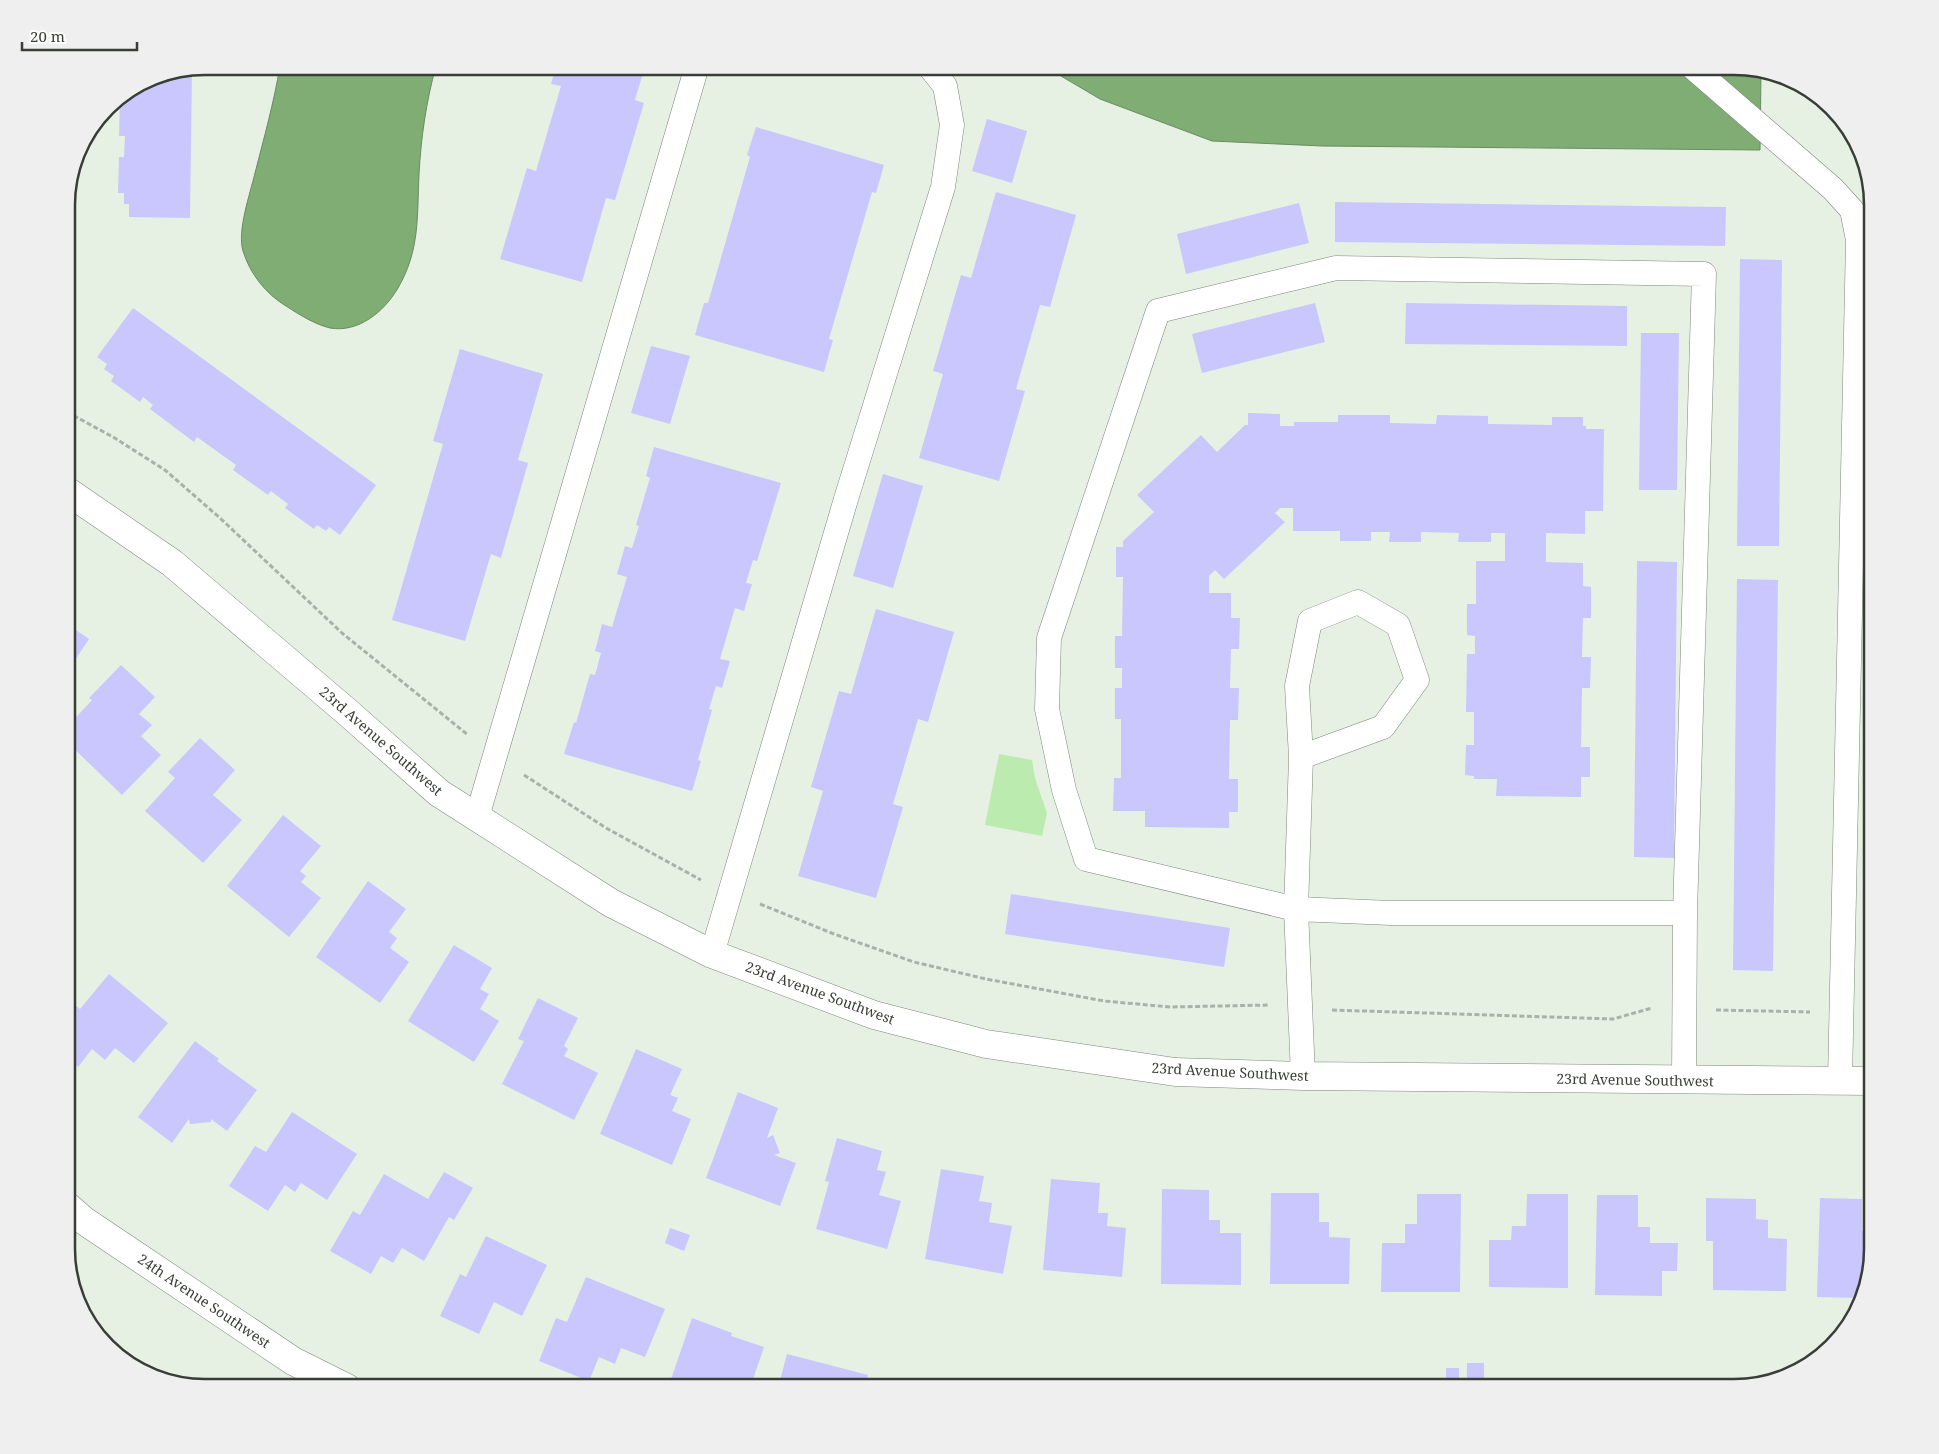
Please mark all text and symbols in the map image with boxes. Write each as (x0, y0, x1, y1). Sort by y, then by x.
scale bar (22, 20, 138, 52)
text: 20 m (30, 26, 65, 46)
street label: 23rd Avenue Southwest (316, 682, 447, 799)
street label: 23rd Avenue Southwest (743, 957, 897, 1028)
street label: 23rd Avenue Southwest (1151, 1058, 1309, 1085)
street label: 23rd Avenue Southwest (1556, 1069, 1714, 1090)
street label: 24th Avenue Southwest (134, 1249, 274, 1352)

